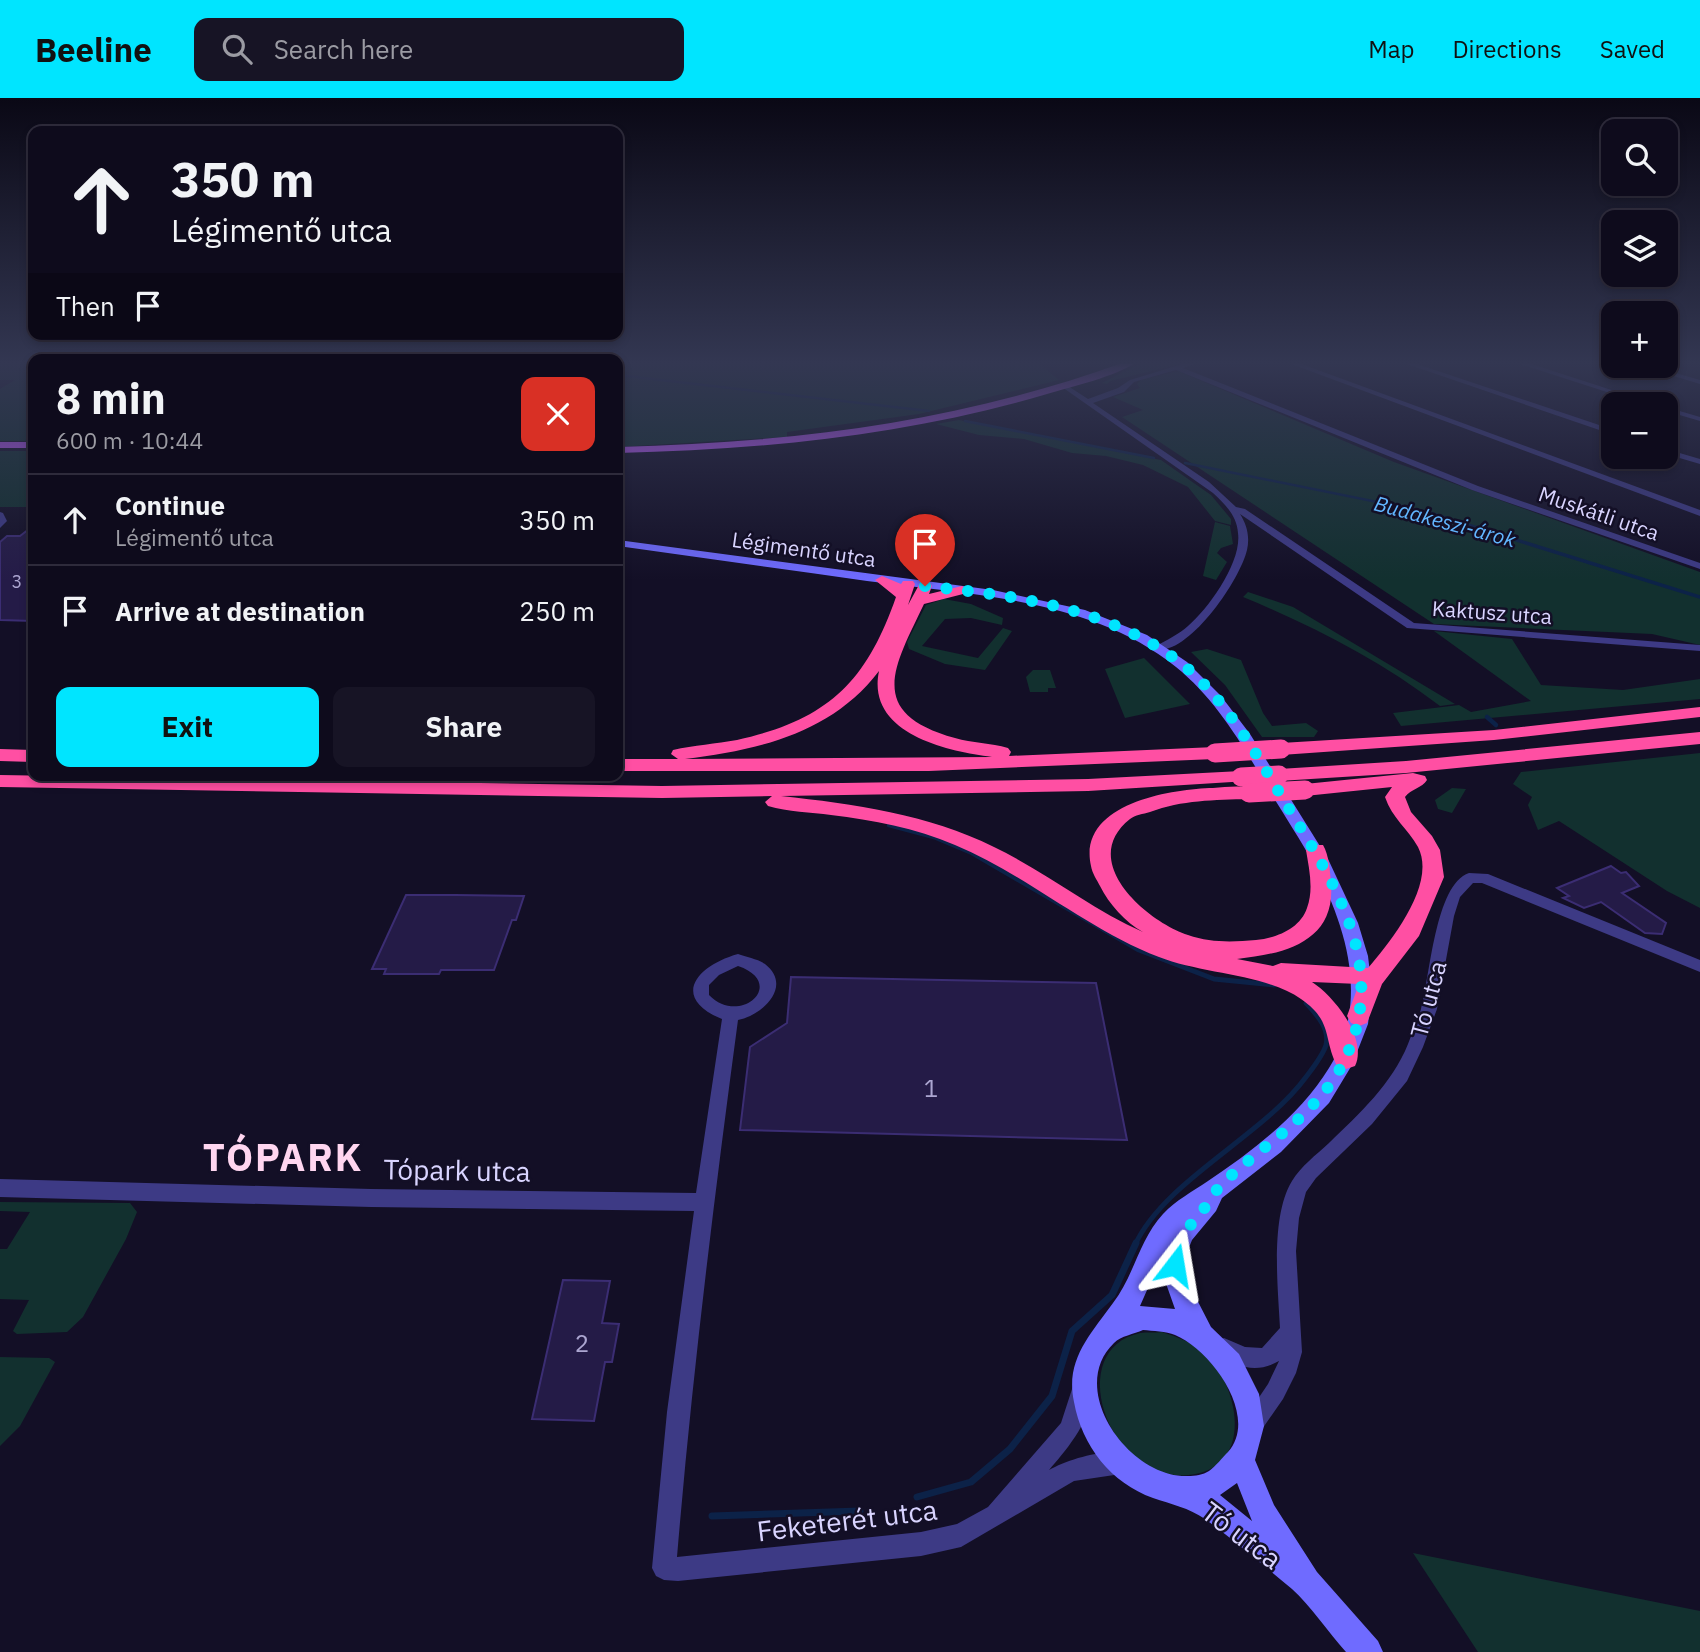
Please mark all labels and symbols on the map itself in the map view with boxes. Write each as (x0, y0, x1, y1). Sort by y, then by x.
street label: Muskátli utca (1535, 479, 1663, 547)
water label: Budakeszi-árok (1371, 489, 1520, 554)
pin (895, 514, 955, 586)
street label: Légimentő utca (730, 525, 878, 573)
house number: 3 (12, 570, 22, 593)
street label: Kaktusz utca (1431, 594, 1553, 630)
street label: Tó utca (1402, 957, 1454, 1041)
house number: 1 (924, 1072, 938, 1104)
district label: TÓPARK (203, 1132, 363, 1181)
street label: Tópark utca (383, 1150, 531, 1190)
position arrow (1138, 1228, 1212, 1302)
house number: 2 (575, 1327, 589, 1359)
street label: Feketerét utca (755, 1491, 939, 1549)
street label: Tó utca (1194, 1493, 1290, 1577)

